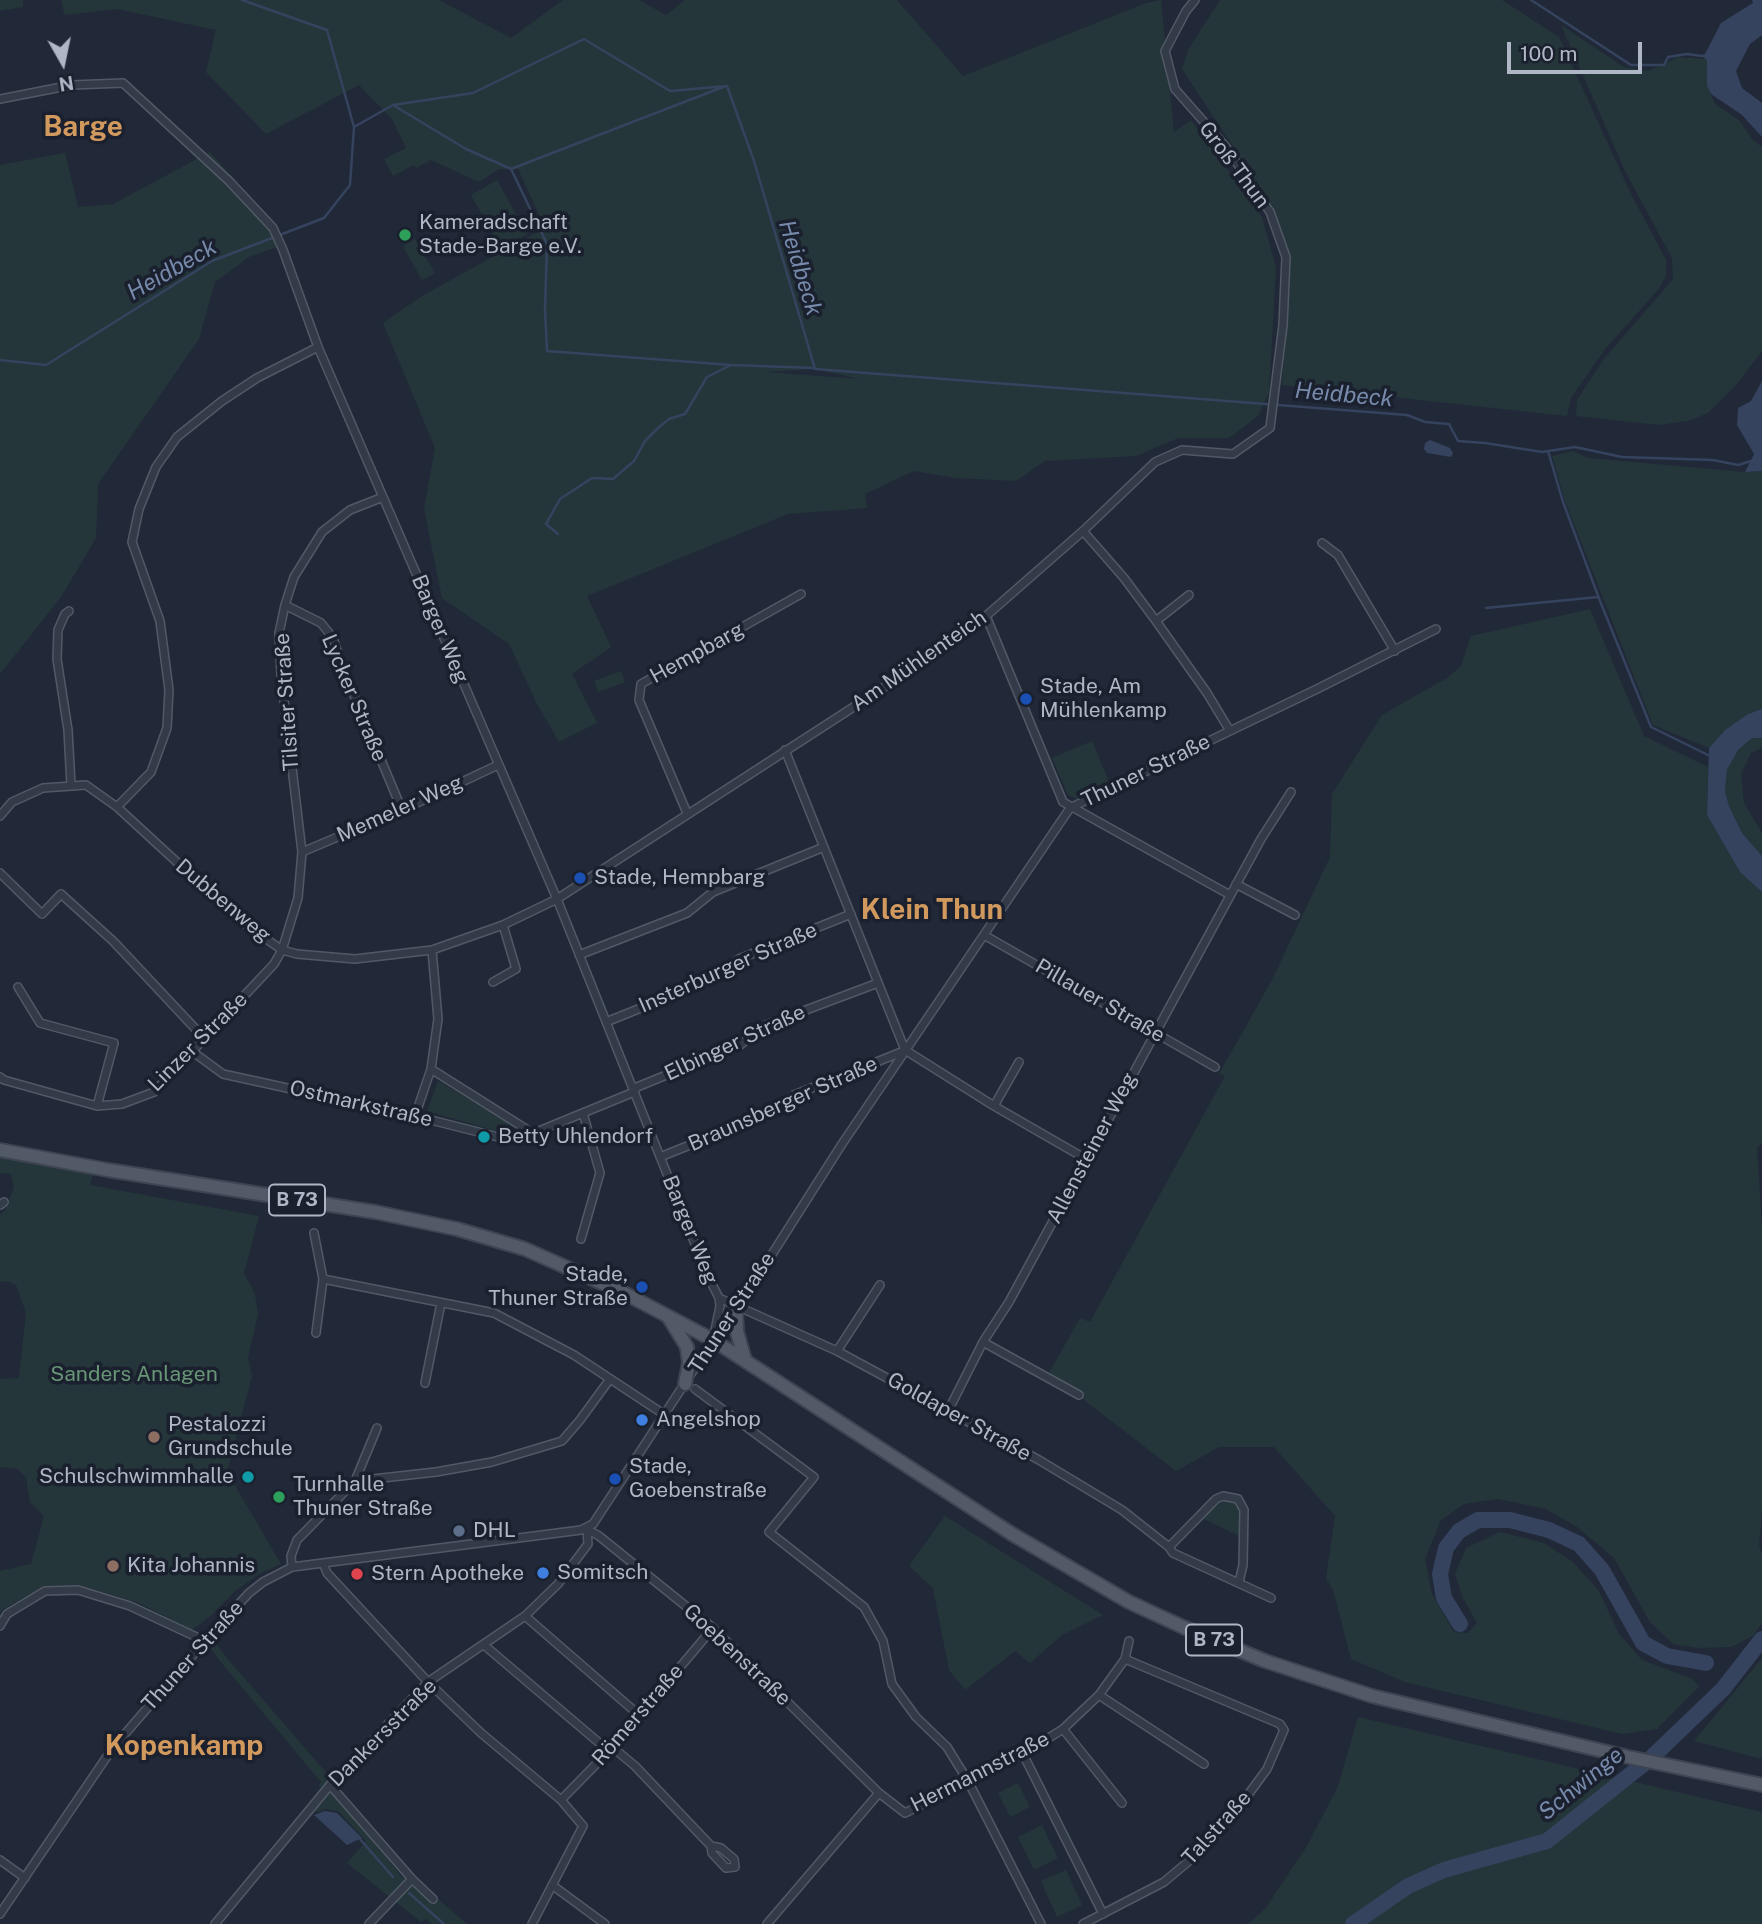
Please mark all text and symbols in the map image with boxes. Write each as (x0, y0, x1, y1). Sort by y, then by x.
north arrow (28, 28, 98, 98)
scale bar (1510, 28, 1645, 72)
text: 100 m (1520, 41, 1577, 66)
text: N (57, 72, 75, 96)
district label: Barge (43, 110, 123, 144)
street label: Groß Thun (1193, 117, 1275, 213)
place label: Kameradschaft Stade-Barge e.V. (419, 210, 582, 260)
water label: Heidbeck (772, 217, 828, 319)
marker: Kameradschaft Stade-Barge e.V. (397, 227, 413, 243)
water label: Heidbeck (122, 233, 222, 307)
water label: Heidbeck (1294, 377, 1394, 413)
street label: Barger Weg (406, 571, 474, 687)
street label: Am Mühlenteich (847, 605, 991, 717)
street label: Hempbarg (646, 617, 748, 689)
street label: Lycker Straße (316, 631, 392, 765)
street label: Tilsiter Straße (270, 632, 304, 772)
place label: Stade, Am Mühlenkamp (1040, 674, 1167, 724)
marker: Stade, Am Mühlenkamp (1018, 691, 1034, 707)
street label: Thuner Straße (1078, 729, 1214, 813)
street label: Memeler Weg (333, 770, 467, 848)
street label: Dubbenweg (170, 854, 276, 948)
place label: Stade, Hempbarg (594, 865, 765, 891)
marker: Stade, Hempbarg (572, 870, 588, 886)
district label: Klein Thun (861, 893, 1003, 927)
street label: Insterburger Straße (635, 917, 821, 1019)
street label: Pillauer Straße (1031, 954, 1169, 1048)
street label: Linzer Straße (143, 987, 253, 1097)
street label: Elbinger Straße (661, 999, 809, 1087)
street label: Braunsberger Straße (685, 1051, 881, 1157)
street label: Allensteiner Weg (1042, 1068, 1142, 1228)
street label: Ostmarkstraße (287, 1075, 435, 1133)
place label: Betty Uhlendorf (498, 1124, 653, 1150)
marker: Betty Uhlendorf (476, 1129, 492, 1145)
street label: Barger Weg (657, 1172, 723, 1288)
road number: B 73 (269, 1184, 325, 1216)
street label: Thuner Straße (683, 1248, 781, 1378)
place label: Stade, Thuner Straße (488, 1262, 628, 1312)
marker: Stade, Thuner Straße (634, 1279, 650, 1295)
park label: Sanders Anlagen (50, 1362, 218, 1388)
street label: Goldaper Straße (883, 1367, 1035, 1467)
place label: Angelshop (656, 1407, 761, 1433)
place label: Pestalozzi Grundschule (168, 1412, 293, 1462)
marker: Angelshop (634, 1412, 650, 1428)
marker: Pestalozzi Grundschule (146, 1429, 162, 1445)
place label: Stade, Goebenstraße (629, 1454, 767, 1504)
place label: Schulschwimmhalle (39, 1464, 234, 1490)
marker: Schulschwimmhalle (240, 1469, 256, 1485)
marker: Stade, Goebenstraße (607, 1471, 623, 1487)
place label: Turnhalle Thuner Straße (293, 1472, 433, 1522)
marker: Turnhalle Thuner Straße (271, 1489, 287, 1505)
place label: DHL (473, 1518, 516, 1544)
marker: DHL (451, 1523, 467, 1539)
place label: Kita Johannis (127, 1553, 255, 1579)
marker: Kita Johannis (105, 1558, 121, 1574)
place label: Somitsch (557, 1560, 648, 1586)
place label: Stern Apotheke (371, 1561, 524, 1587)
marker: Somitsch (535, 1565, 551, 1581)
marker: Stern Apotheke (349, 1566, 365, 1582)
street label: Thuner Straße (137, 1596, 249, 1716)
street label: Goebenstraße (678, 1599, 796, 1711)
road number: B 73 (1186, 1624, 1242, 1656)
street label: Römerstraße (587, 1659, 689, 1771)
street label: Dankersstraße (324, 1674, 442, 1792)
street label: Hermannstraße (906, 1726, 1054, 1818)
district label: Kopenkamp (105, 1729, 263, 1763)
water label: Schwinge (1533, 1741, 1629, 1827)
street label: Talstraße (1177, 1786, 1257, 1870)

